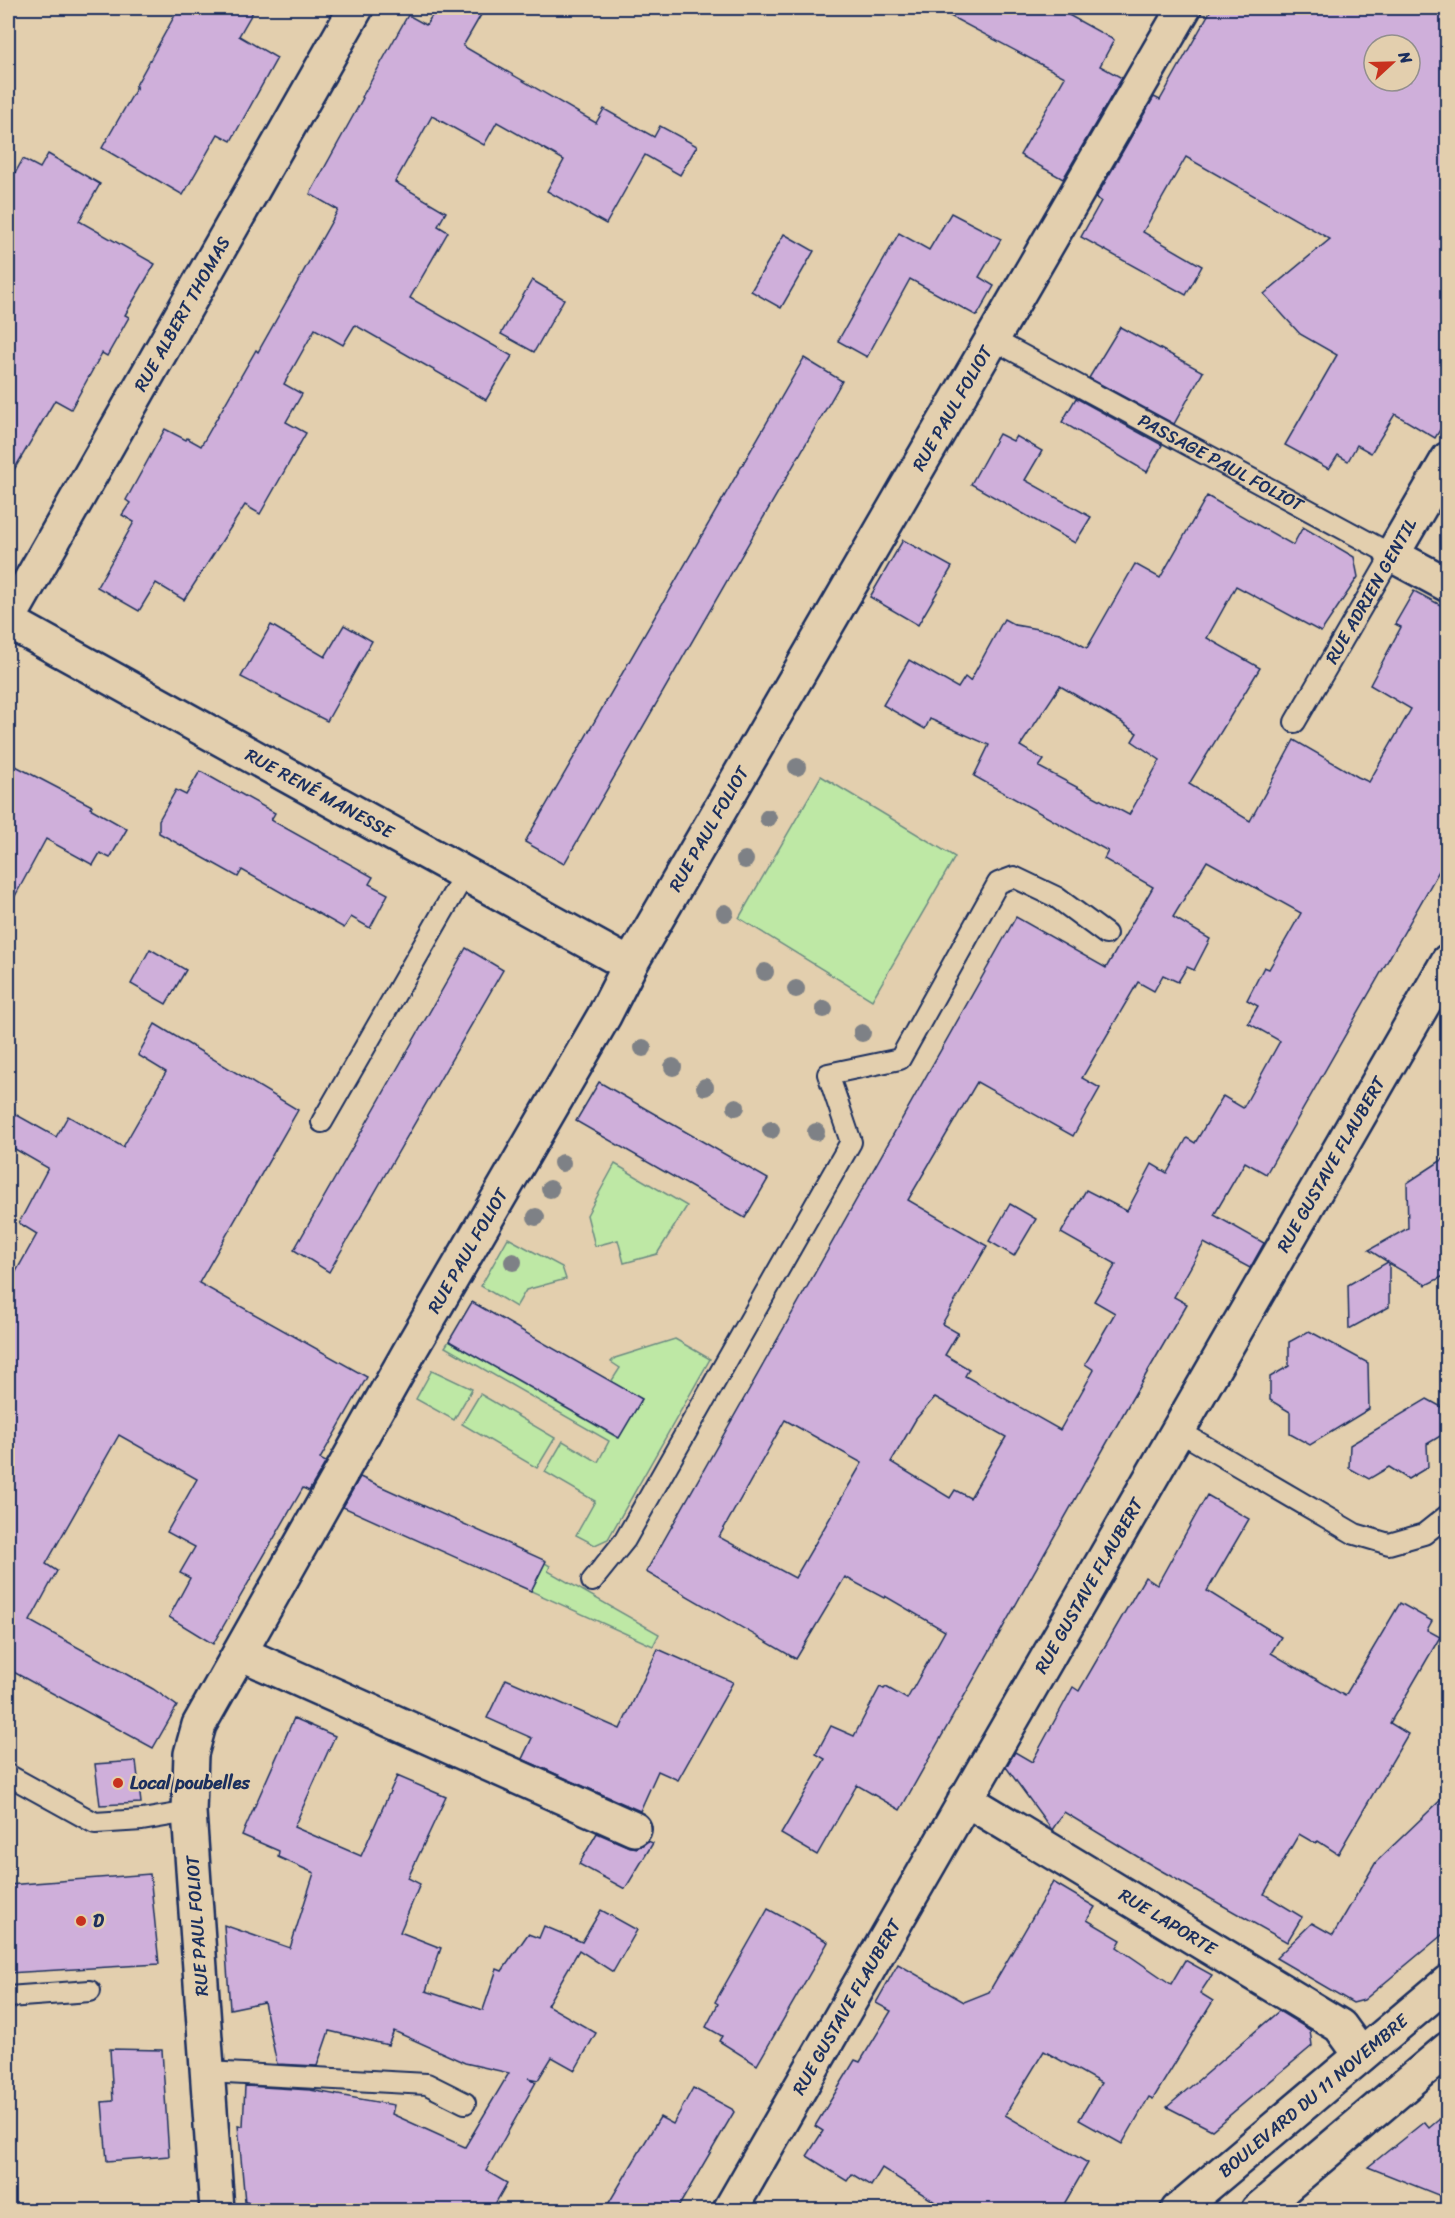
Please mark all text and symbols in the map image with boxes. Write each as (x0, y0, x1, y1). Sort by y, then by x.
north arrow (1362, 33, 1422, 93)
text: N (1390, 46, 1421, 69)
street label: RUE ALBERT THOMAS (125, 230, 239, 398)
street label: RUE PAUL FOLIOT (903, 339, 1002, 477)
street label: PASSAGE PAUL FOLIOT (1132, 405, 1310, 521)
street label: RUE ADRIEN GENTIL (1316, 511, 1426, 670)
street label: RUE RENÉ MANESSE (239, 739, 401, 848)
street label: RUE PAUL FOLIOT (660, 759, 758, 898)
street label: RUE GUSTAVE FLAUBERT (1268, 1069, 1395, 1259)
street label: RUE PAUL FOLIOT (419, 1181, 517, 1320)
street label: RUE GUSTAVE FLAUBERT (1025, 1491, 1153, 1680)
place label: Local poubelles (130, 1767, 250, 1799)
marker: Local poubelles (111, 1776, 125, 1790)
street label: RUE PAUL FOLIOT (176, 1854, 218, 1997)
street label: RUE LAPORTE (1112, 1880, 1224, 1964)
place label: D (93, 1905, 105, 1937)
street label: RUE GUSTAVE FLAUBERT (783, 1912, 911, 2101)
marker: D (74, 1914, 88, 1928)
street label: BOULEVARD DU 11 NOVEMBRE (1211, 2005, 1416, 2186)

